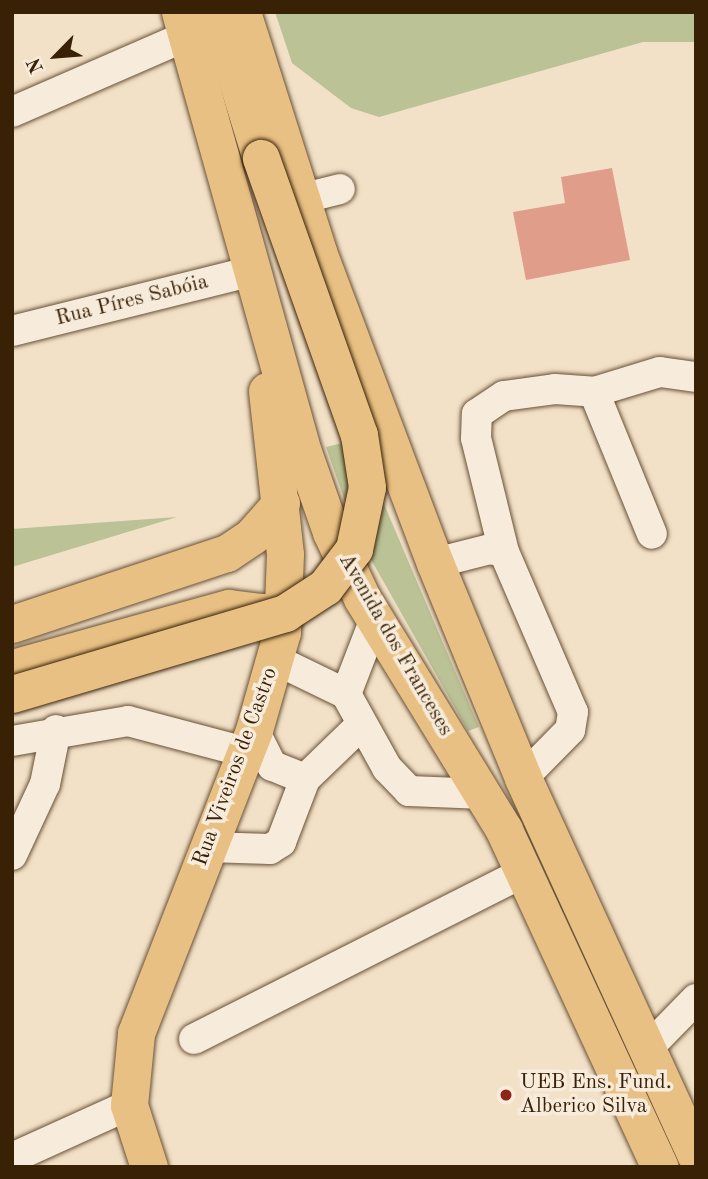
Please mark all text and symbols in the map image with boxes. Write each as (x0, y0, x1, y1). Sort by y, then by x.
north arrow (21, 21, 91, 91)
text: N (25, 54, 48, 76)
street label: Rua Píres Sabóia (53, 270, 211, 332)
street label: Avenida dos Franceses (333, 549, 457, 741)
street label: Rua Viveiros de Castro (188, 664, 284, 870)
place label: UEB Ens. Fund. Alberico Silva (520, 1070, 672, 1120)
marker: UEB Ens. Fund. Alberico Silva (498, 1087, 514, 1103)

